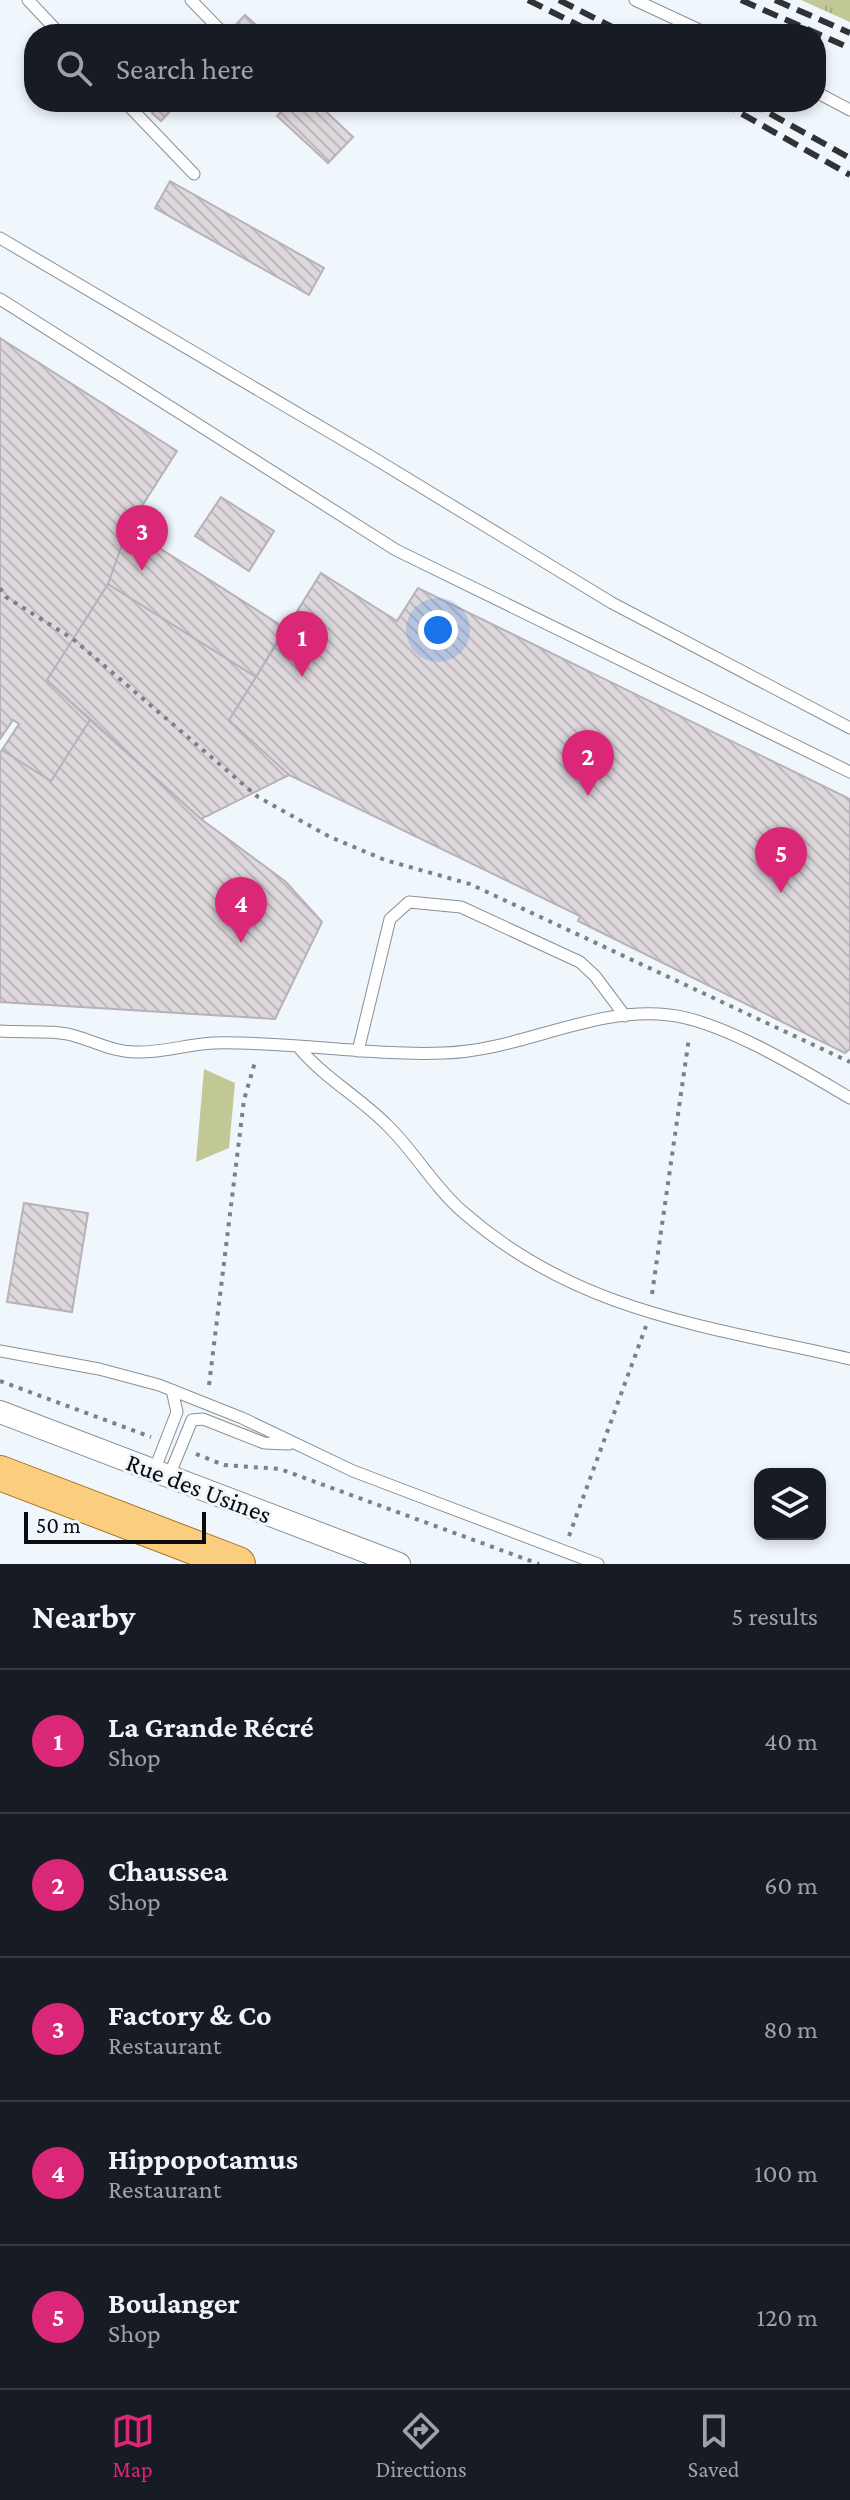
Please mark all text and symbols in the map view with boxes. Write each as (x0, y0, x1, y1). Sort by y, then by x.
search box (24, 24, 826, 112)
icon: search (52, 46, 96, 90)
text: Search here (116, 52, 254, 85)
pin: 3 (116, 505, 168, 571)
your location (418, 610, 458, 650)
pin: 1 (276, 611, 328, 677)
pin: 2 (562, 730, 614, 796)
pin: 5 (755, 827, 807, 893)
pin: 4 (215, 877, 267, 943)
street label: Rue des Usines (122, 1447, 276, 1529)
map controls (754, 1468, 826, 1540)
button: layers (754, 1468, 826, 1540)
scale bar (24, 1508, 206, 1544)
text: 50 m (36, 1513, 81, 1538)
text: Nearby (32, 1598, 135, 1635)
text: 5 results (731, 1602, 818, 1631)
text: La Grande Récré (108, 1710, 314, 1743)
text: 1 (53, 1727, 63, 1756)
text: 40 m (764, 1727, 818, 1756)
text: Shop (108, 1743, 161, 1772)
text: Chaussea (108, 1854, 228, 1887)
text: 2 (51, 1871, 65, 1900)
text: 60 m (764, 1871, 818, 1900)
text: Shop (108, 1887, 161, 1916)
text: Factory & Co (108, 1998, 272, 2031)
text: 3 (52, 2015, 64, 2044)
text: 80 m (764, 2015, 818, 2044)
text: Restaurant (108, 2031, 221, 2060)
text: Hippopotamus (108, 2142, 298, 2175)
text: 4 (51, 2159, 65, 2188)
text: 100 m (754, 2159, 818, 2188)
text: Restaurant (108, 2175, 221, 2204)
text: Boulanger (108, 2286, 240, 2319)
text: 5 (52, 2303, 64, 2332)
text: 120 m (757, 2303, 818, 2332)
text: Shop (108, 2319, 161, 2348)
tab: Map (111, 2409, 155, 2482)
tab: Directions (376, 2409, 467, 2482)
tab: Saved (688, 2409, 739, 2482)

